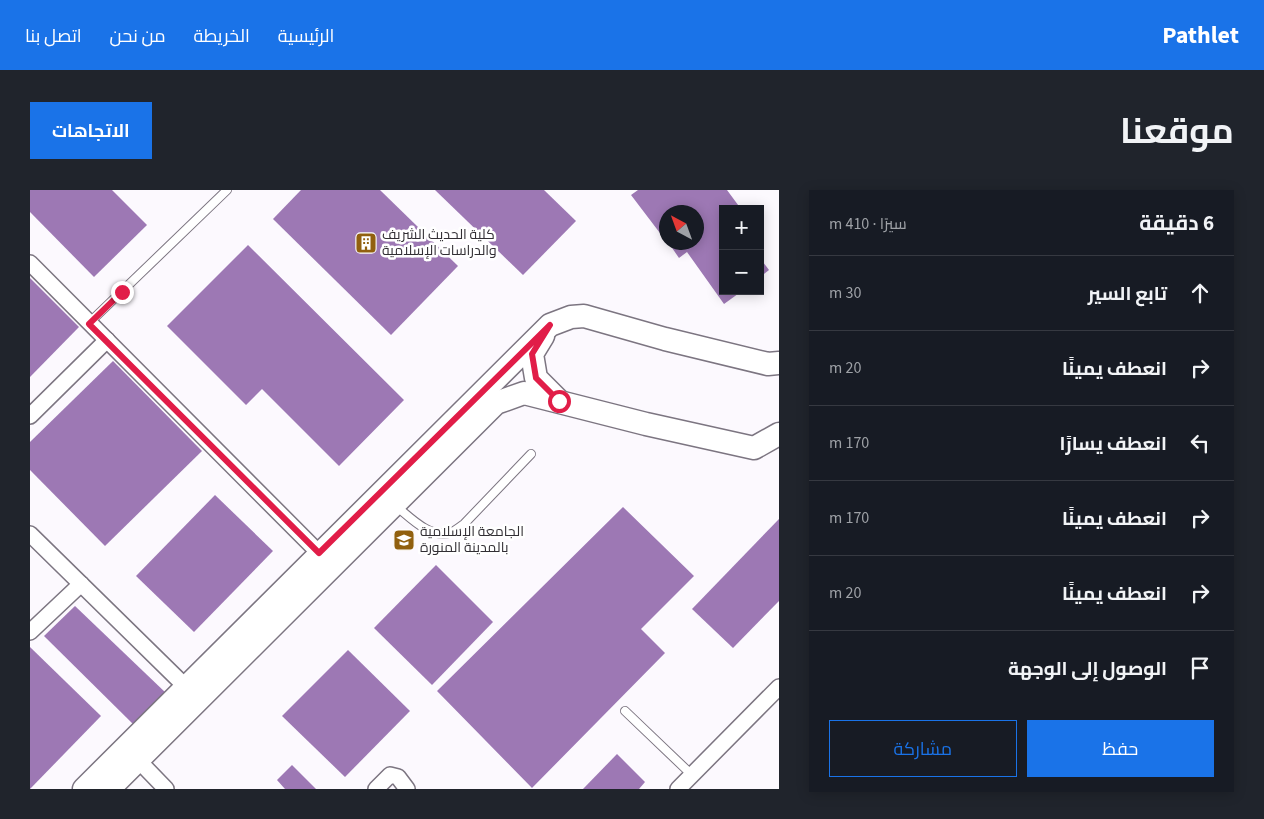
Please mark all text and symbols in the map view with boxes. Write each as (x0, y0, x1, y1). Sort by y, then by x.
text: Pathlet (1162, 18, 1239, 53)
text: اتصل بنا (25, 24, 82, 49)
text: من نحن (110, 24, 166, 49)
text: الخريطة (194, 24, 250, 49)
text: الرئيسية (278, 24, 334, 49)
button: الاتجاهات (30, 102, 152, 159)
text: موقعنا (1120, 107, 1234, 157)
north arrow (659, 205, 704, 250)
map controls (719, 205, 764, 295)
button: + (719, 205, 764, 250)
text: 6 دقيقة (1139, 208, 1214, 238)
text: سيرًا · 410 m (829, 213, 907, 235)
place label: كلية الحديث الشريف والدراسات الإسلامية (382, 225, 497, 261)
building icon: كلية الحديث الشريف والدراسات الإسلامية (354, 231, 378, 255)
button: − (719, 250, 764, 295)
icon: ahead (1186, 279, 1214, 307)
route end (111, 281, 134, 304)
text: تابع السير (1088, 281, 1167, 308)
text: 30 m (829, 282, 861, 304)
icon: right (1186, 354, 1214, 382)
text: انعطف يمينًا (1062, 356, 1167, 383)
text: 20 m (829, 357, 861, 379)
route start (548, 390, 571, 413)
icon: left (1186, 429, 1214, 457)
text: انعطف يسارًا (1060, 431, 1167, 458)
text: 170 m (829, 432, 869, 454)
icon: right (1186, 504, 1214, 532)
text: انعطف يمينًا (1062, 506, 1167, 533)
text: 170 m (829, 507, 869, 529)
place label: الجامعة الإسلامية بالمدينة المنورة (420, 522, 524, 558)
school or university icon: الجامعة الإسلامية بالمدينة المنورة (392, 528, 416, 552)
icon: right (1186, 579, 1214, 607)
text: انعطف يمينًا (1062, 581, 1167, 608)
text: 20 m (829, 582, 861, 604)
icon: arrive (1186, 654, 1214, 682)
text: الوصول إلى الوجهة (1008, 656, 1167, 683)
button: مشاركة (829, 720, 1017, 777)
button: حفظ (1027, 720, 1214, 777)

